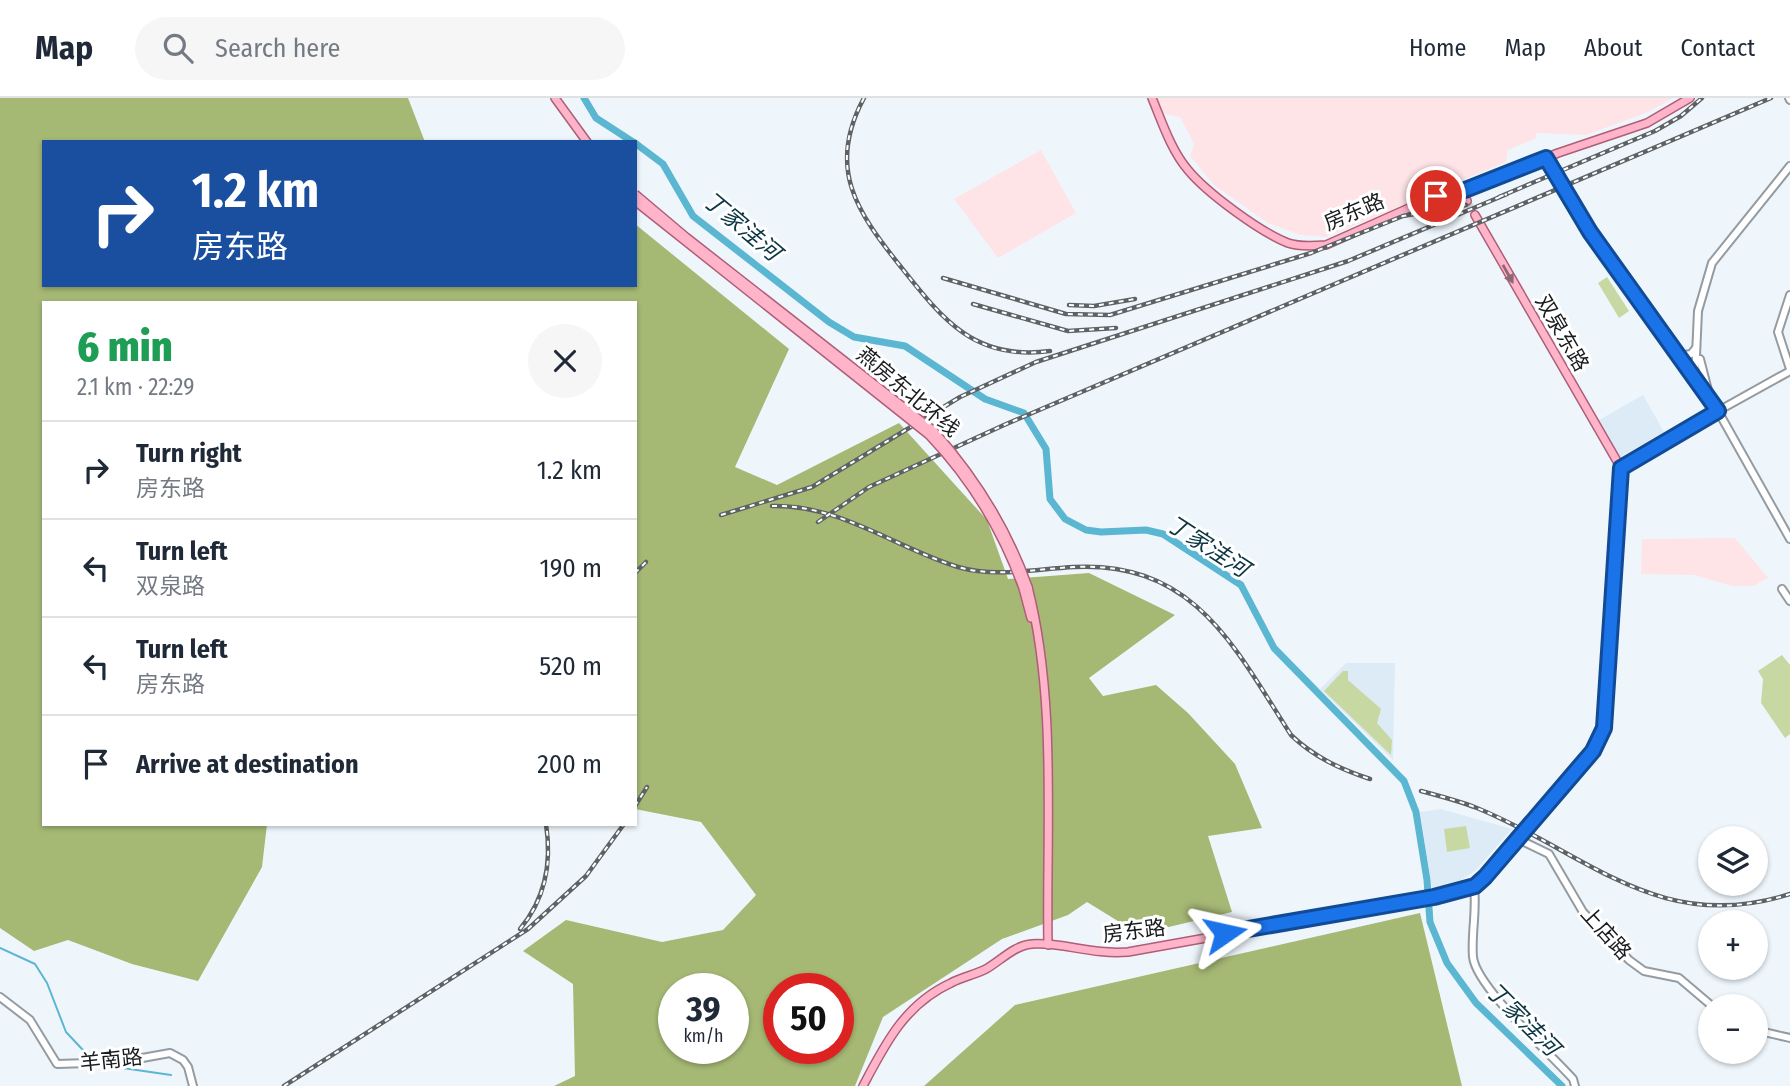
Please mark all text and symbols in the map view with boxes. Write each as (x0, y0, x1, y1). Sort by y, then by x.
search box (135, 17, 625, 80)
text: Map (35, 28, 93, 68)
icon: search (159, 29, 197, 67)
text: Search here (215, 33, 340, 64)
text: Home (1409, 34, 1466, 62)
text: Map (1504, 34, 1546, 62)
text: About (1584, 34, 1642, 62)
text: Contact (1680, 34, 1755, 62)
text: 1.2 km (192, 161, 319, 220)
pin (1406, 166, 1466, 226)
icon: right (77, 168, 168, 259)
icon: arrive (1417, 177, 1455, 215)
water label: 丁家洼河 (698, 186, 789, 269)
street label: 房东路 (1320, 188, 1388, 236)
text: 房东路 (192, 228, 288, 266)
one-way arrow (1503, 264, 1514, 284)
street label: 双泉东路 (1530, 290, 1594, 376)
text: 6 min (77, 322, 173, 372)
button: close (528, 324, 602, 398)
street label: 燕房东北环线 (851, 342, 965, 442)
text: 2.1 km · 22:29 (77, 373, 195, 401)
text: Turn right (136, 438, 242, 469)
icon: right (77, 451, 115, 489)
text: 1.2 km (537, 455, 602, 486)
text: 房东路 (136, 474, 205, 502)
water label: 丁家洼河 (1162, 509, 1258, 585)
text: Turn left (136, 536, 228, 567)
icon: left (77, 549, 115, 587)
text: 190 m (540, 553, 602, 584)
text: 双泉路 (136, 572, 205, 600)
text: Turn left (136, 634, 228, 665)
icon: left (77, 647, 115, 685)
text: 520 m (539, 651, 602, 682)
text: 房东路 (136, 670, 205, 698)
icon: arrive (77, 745, 115, 783)
text: Arrive at destination (136, 749, 359, 780)
text: 200 m (537, 749, 602, 780)
map controls (1698, 826, 1768, 1064)
button: layers (1698, 826, 1768, 896)
position arrow (1188, 896, 1262, 970)
street label: 上店路 (1575, 901, 1637, 965)
button: + (1698, 910, 1768, 980)
street label: 房东路 (1101, 914, 1167, 948)
speed limit sign: 50 (763, 973, 854, 1064)
water label: 丁家洼河 (1481, 977, 1568, 1064)
text: 39 (686, 988, 721, 1030)
button: − (1698, 994, 1768, 1064)
text: km/h (683, 1025, 724, 1047)
street label: 羊南路 (78, 1044, 144, 1076)

